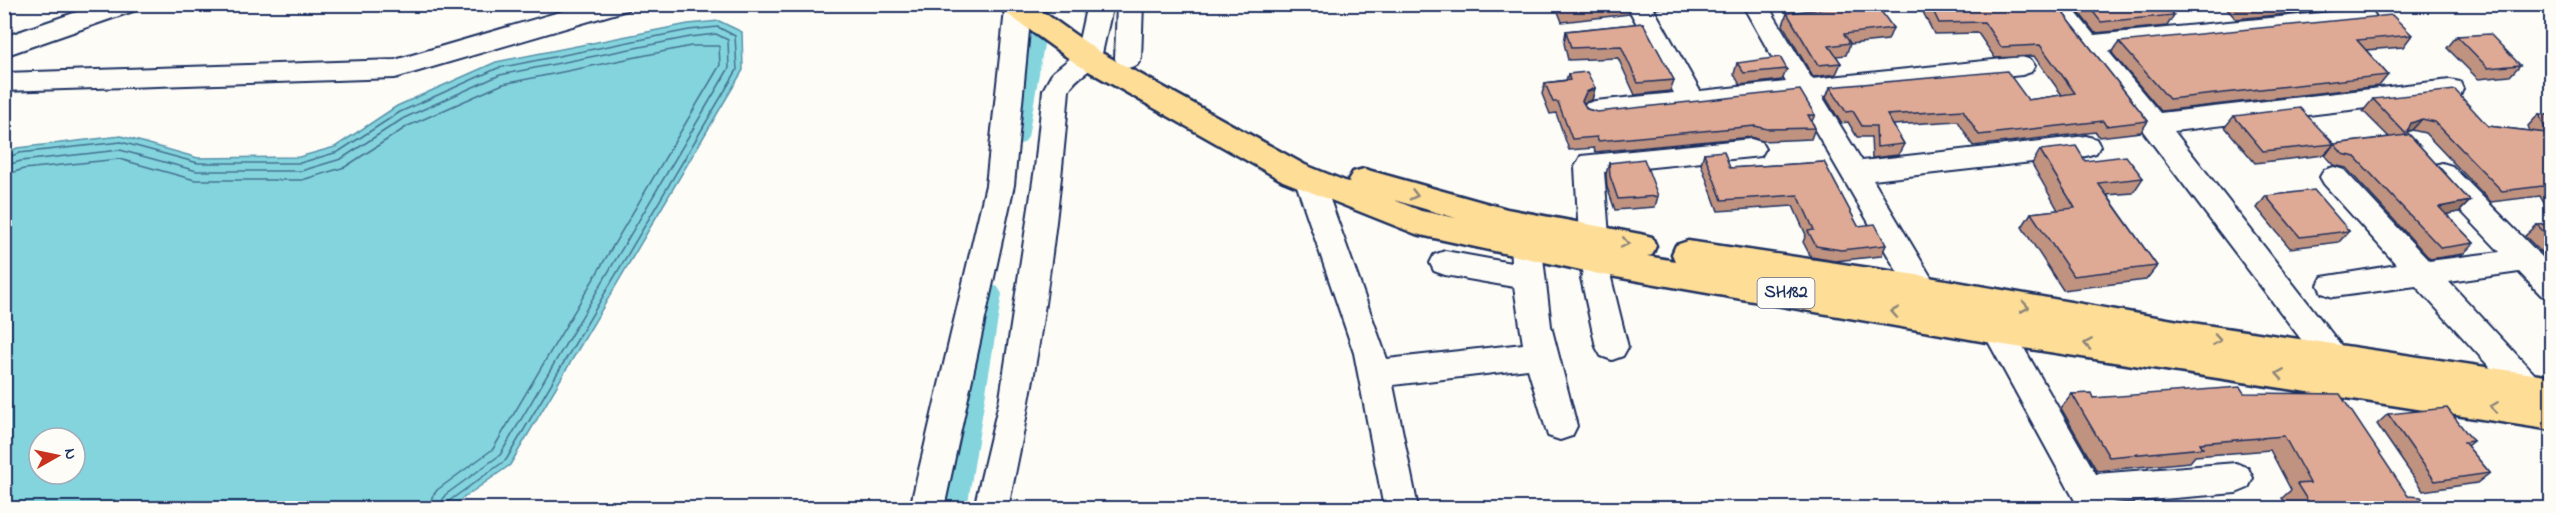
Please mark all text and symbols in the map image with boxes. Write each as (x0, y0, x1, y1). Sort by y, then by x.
one-way arrow (1408, 188, 1419, 200)
one-way arrow (1619, 236, 1629, 249)
road number: SH182 (1758, 278, 1814, 308)
one-way arrow (2019, 300, 2029, 313)
one-way arrow (1891, 306, 1901, 319)
one-way arrow (2212, 334, 2221, 346)
one-way arrow (2083, 338, 2093, 351)
one-way arrow (2276, 368, 2286, 381)
one-way arrow (2489, 401, 2498, 414)
north arrow (27, 426, 87, 486)
text: N (57, 447, 83, 461)

